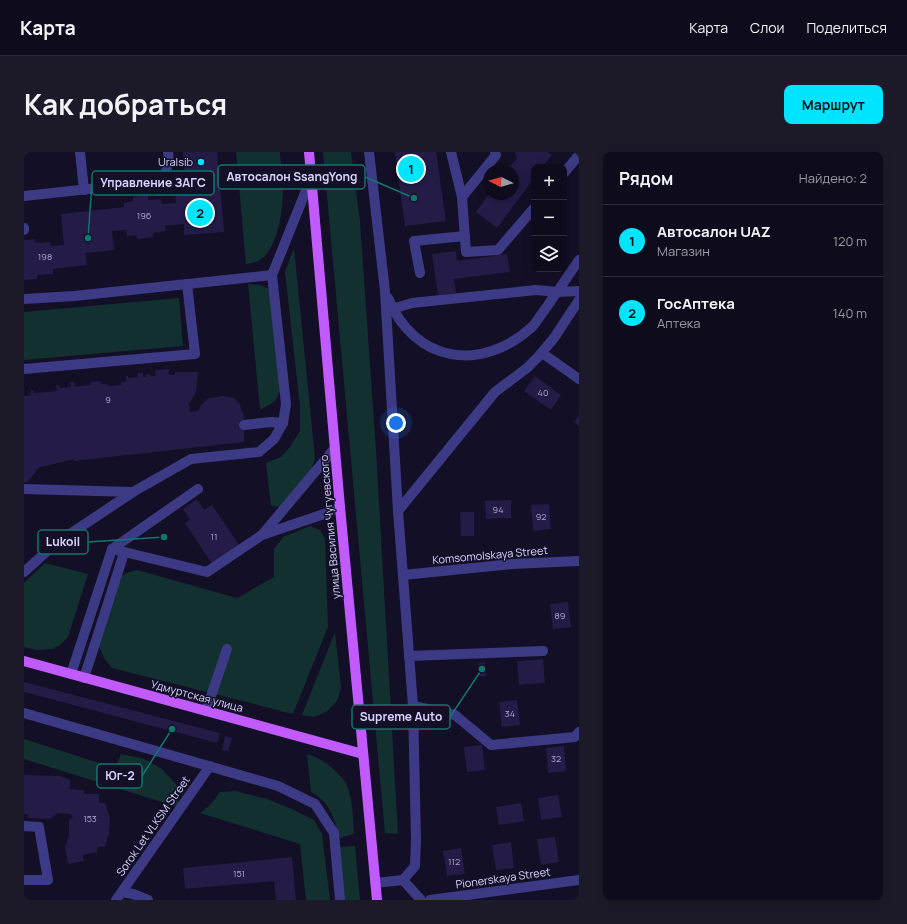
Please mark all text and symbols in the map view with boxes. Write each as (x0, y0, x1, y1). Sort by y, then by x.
text: Карта (20, 15, 76, 41)
text: Карта (689, 18, 728, 37)
text: Слои (750, 18, 784, 37)
text: Поделиться (806, 18, 887, 37)
text: Как добраться (24, 85, 227, 123)
button: Маршрут (784, 85, 883, 124)
place label: Uralsib (158, 154, 193, 169)
pin: 1 (398, 154, 424, 184)
marker: Uralsib (196, 157, 206, 167)
north arrow (483, 164, 519, 200)
map controls (531, 164, 567, 272)
button: + (531, 164, 567, 200)
callout: Автосалон SsangYong (218, 165, 365, 189)
text: Рядом (619, 167, 673, 190)
text: Автосалон SsangYong (227, 168, 357, 185)
text: Найдено: 2 (799, 169, 867, 187)
callout: Управление ЗАГС (92, 171, 214, 195)
text: Управление ЗАГС (100, 174, 206, 191)
pin: 2 (187, 198, 213, 228)
button: − (531, 200, 567, 236)
house number: 196 (137, 209, 152, 222)
text: Автосалон UAZ (657, 221, 771, 242)
text: 1 (629, 232, 635, 250)
text: 120 m (833, 232, 867, 250)
button: layers (531, 236, 567, 272)
text: Магазин (657, 242, 710, 260)
house number: 198 (38, 250, 52, 263)
text: ГосАптека (657, 293, 735, 314)
text: 2 (628, 304, 636, 322)
text: 140 m (833, 304, 867, 322)
text: Аптека (657, 314, 701, 332)
house number: 40 (538, 386, 548, 399)
house number: 9 (105, 393, 111, 406)
your location (386, 413, 406, 433)
street label: улица Василия Чугуевского (316, 454, 343, 600)
house number: 94 (493, 503, 503, 516)
house number: 92 (536, 510, 546, 523)
callout: Lukoil (38, 530, 88, 554)
house number: 11 (210, 530, 218, 543)
text: Lukoil (46, 533, 80, 550)
street label: Komsomolskaya Street (432, 542, 548, 567)
house number: 89 (555, 609, 565, 622)
street label: Удмуртская улица (149, 676, 245, 715)
callout: Supreme Auto (352, 705, 450, 729)
house number: 34 (505, 707, 515, 720)
text: Supreme Auto (360, 708, 442, 725)
house number: 32 (551, 752, 561, 765)
callout: Юг-2 (97, 764, 142, 788)
text: Юг-2 (105, 767, 135, 784)
street label: Sorok Let VLKSM Street (112, 773, 193, 879)
house number: 153 (83, 812, 97, 825)
house number: 112 (448, 855, 460, 868)
street label: Pionerskaya Street (455, 863, 551, 892)
house number: 151 (233, 867, 245, 880)

